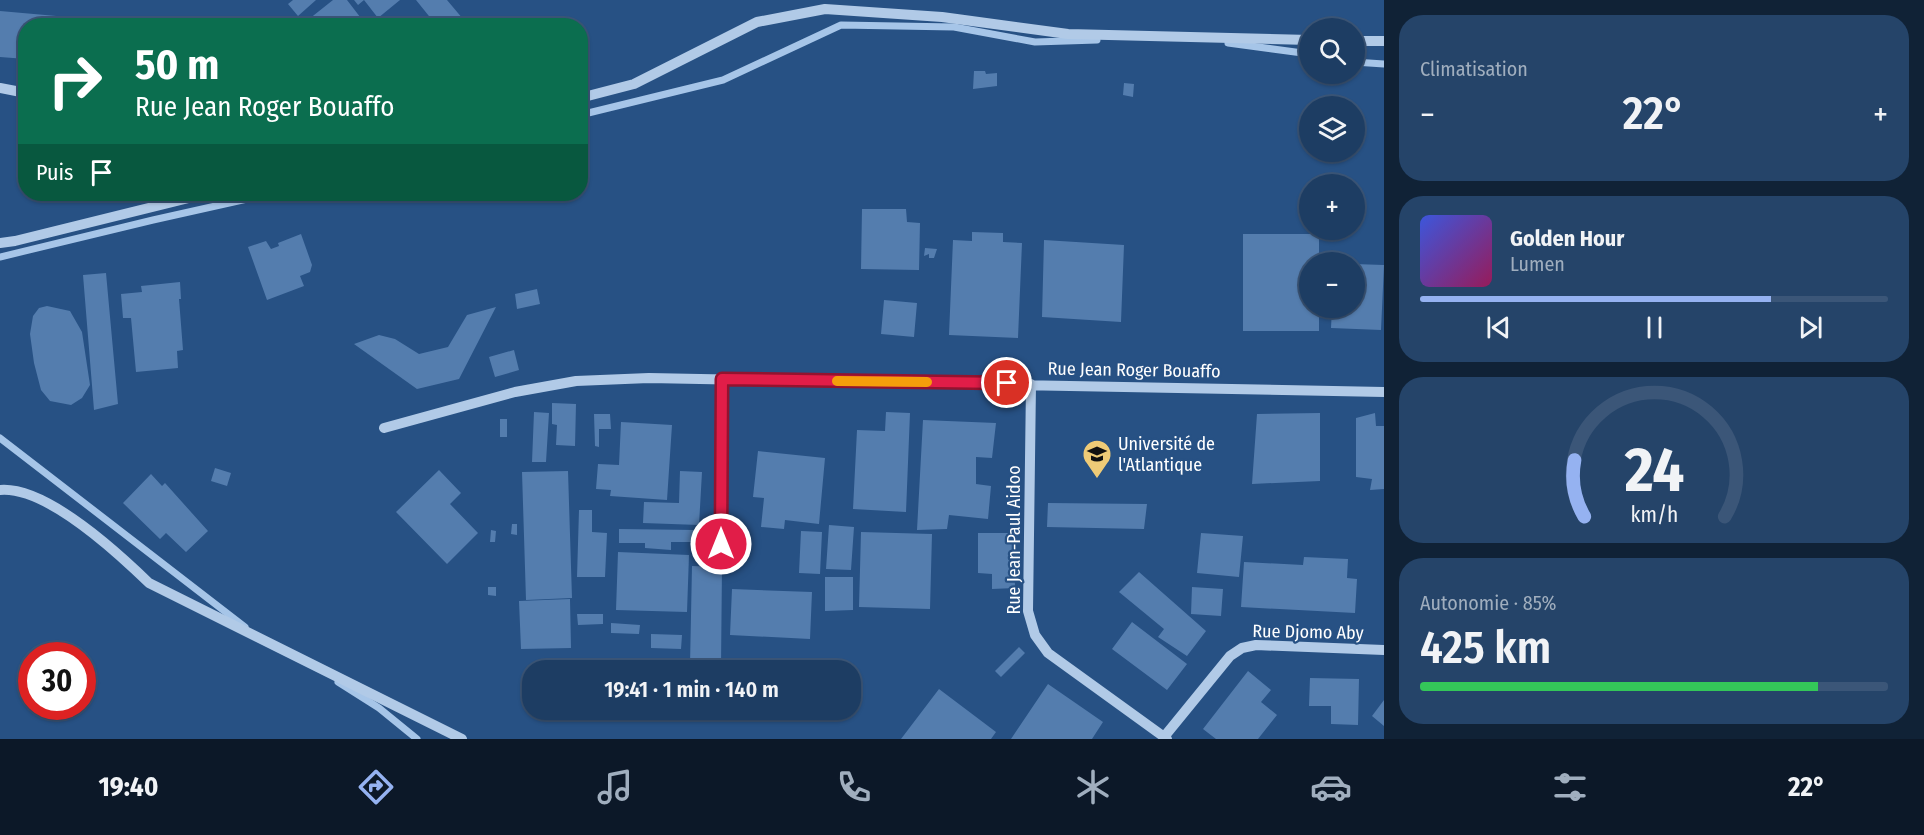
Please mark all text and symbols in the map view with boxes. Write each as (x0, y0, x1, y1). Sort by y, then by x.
map controls (1299, 18, 1365, 318)
button: search (1299, 18, 1365, 84)
text: 50 m (135, 40, 219, 90)
icon: right (36, 42, 114, 120)
text: Climatisation (1420, 57, 1528, 81)
text: 22° (1623, 87, 1685, 141)
text: Rue Jean Roger Bouaffo (135, 91, 394, 123)
text: − (1420, 95, 1435, 135)
text: + (1873, 95, 1888, 135)
button: layers (1299, 96, 1365, 162)
icon: arrive (85, 156, 118, 189)
text: Puis (36, 159, 73, 186)
button: + (1299, 174, 1365, 240)
text: Golden Hour (1510, 225, 1624, 252)
button: − (1299, 252, 1365, 318)
text: Lumen (1510, 252, 1565, 276)
icon: previous (1482, 311, 1515, 344)
icon: pause (1638, 311, 1671, 344)
icon: next (1794, 311, 1827, 344)
pin (981, 357, 1032, 408)
street label: Rue Jean Roger Bouaffo (1047, 357, 1221, 383)
icon: arrive (990, 366, 1023, 399)
place label: Université de l'Atlantique (1118, 433, 1215, 476)
text: 24 (1623, 433, 1684, 508)
school or university icon: Université de l'Atlantique (1081, 438, 1113, 480)
street label: Rue Jean-Paul Aidoo (1003, 465, 1025, 615)
text: km/h (1630, 502, 1678, 528)
position arrow (689, 512, 753, 576)
text: Autonomie · 85% (1420, 591, 1556, 615)
street label: Rue Djomo Aby (1252, 620, 1364, 644)
text: 425 km (1420, 621, 1551, 675)
speed limit sign: 30 (18, 642, 96, 720)
text: 19:41 · 1 min · 140 m (604, 676, 779, 703)
icon: directions (355, 766, 397, 808)
icon: music (594, 766, 636, 808)
icon: phone (833, 766, 875, 808)
icon: climate (1072, 766, 1114, 808)
icon: car (1310, 766, 1352, 808)
icon: filters (1549, 766, 1591, 808)
text: 19:40 (98, 771, 158, 803)
text: 22° (1788, 771, 1826, 803)

